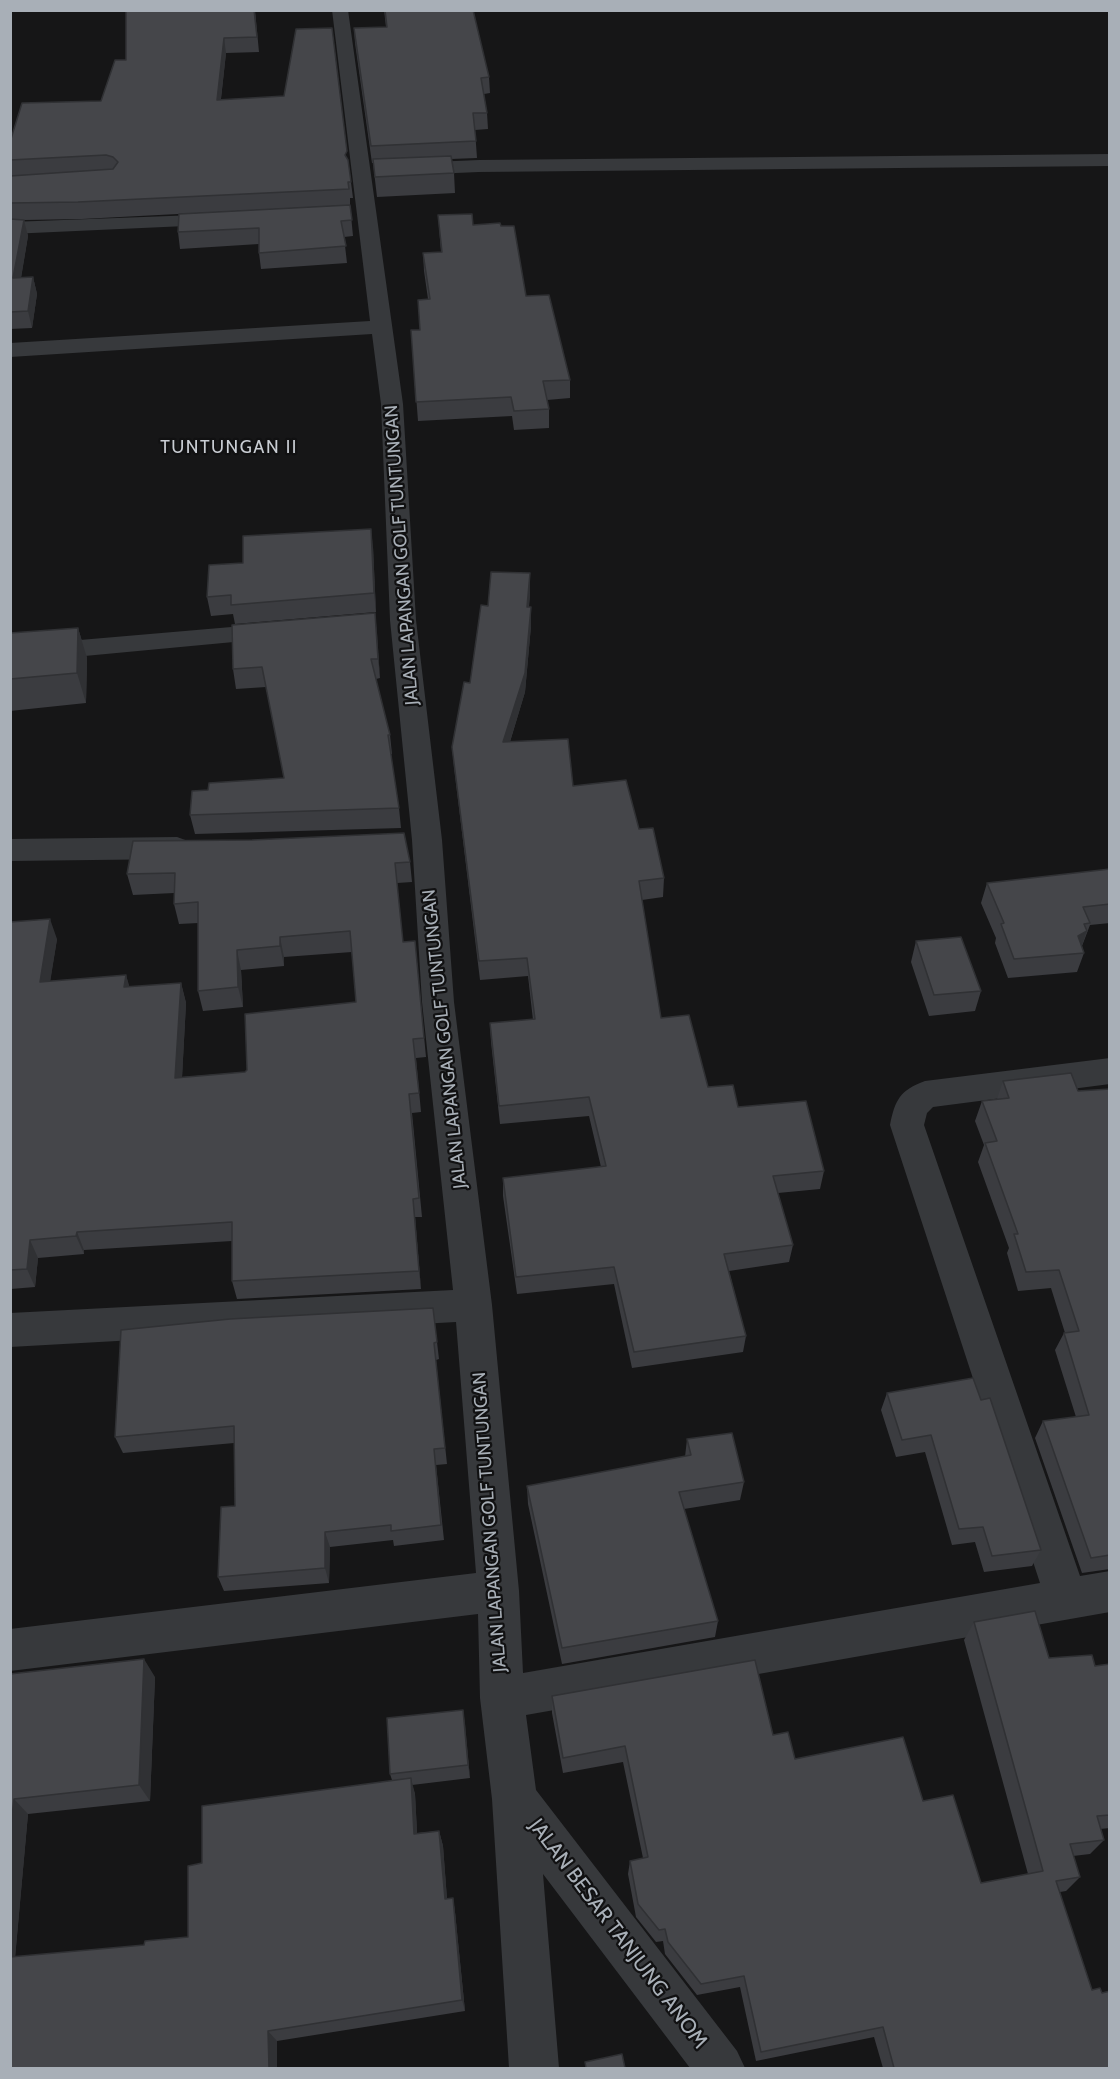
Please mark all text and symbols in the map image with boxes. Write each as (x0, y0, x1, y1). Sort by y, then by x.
street label: JALAN LAPANGAN GOLF TUNTUNGAN (381, 404, 423, 706)
district label: TUNTUNGAN II (160, 437, 298, 459)
street label: JALAN LAPANGAN GOLF TUNTUNGAN (419, 888, 471, 1190)
street label: JALAN LAPANGAN GOLF TUNTUNGAN (469, 1371, 511, 1673)
street label: JALAN BESAR TANJUNG ANOM (523, 1814, 713, 2054)

